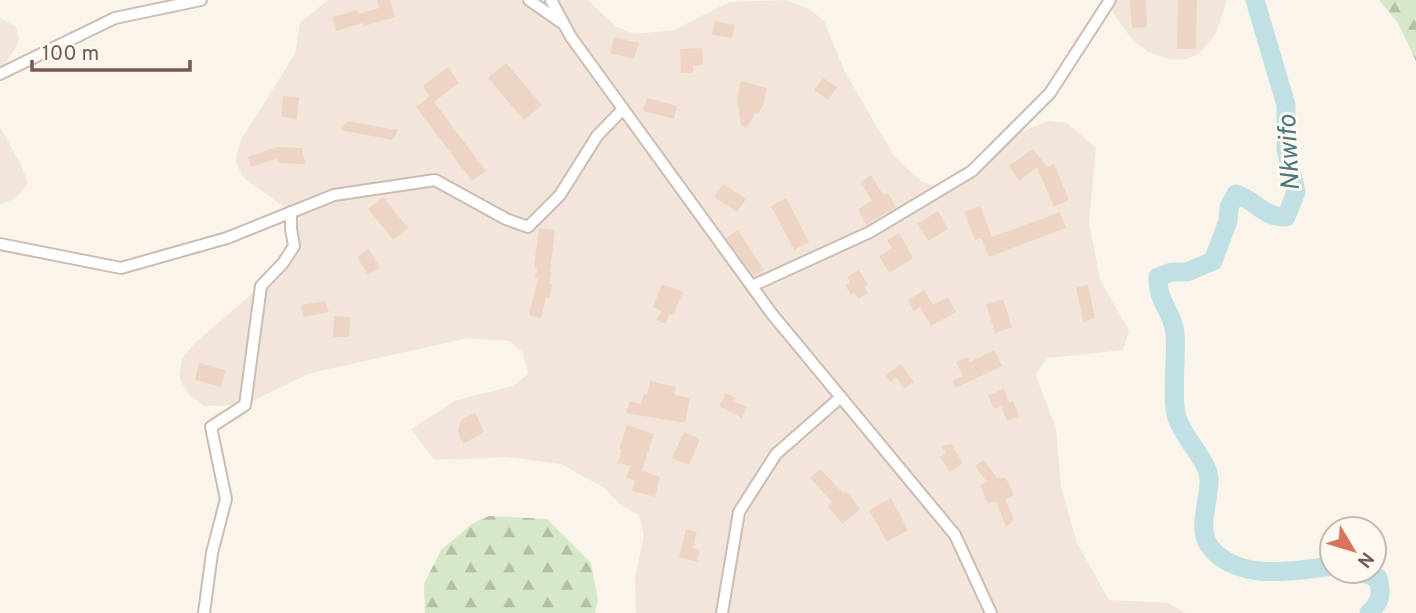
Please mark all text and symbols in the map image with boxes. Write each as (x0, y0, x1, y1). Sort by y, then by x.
scale bar (32, 28, 189, 72)
text: 100 m (42, 41, 99, 68)
water label: Nkwifo (1272, 114, 1309, 192)
north arrow (1318, 515, 1388, 585)
text: N (1351, 546, 1378, 572)

